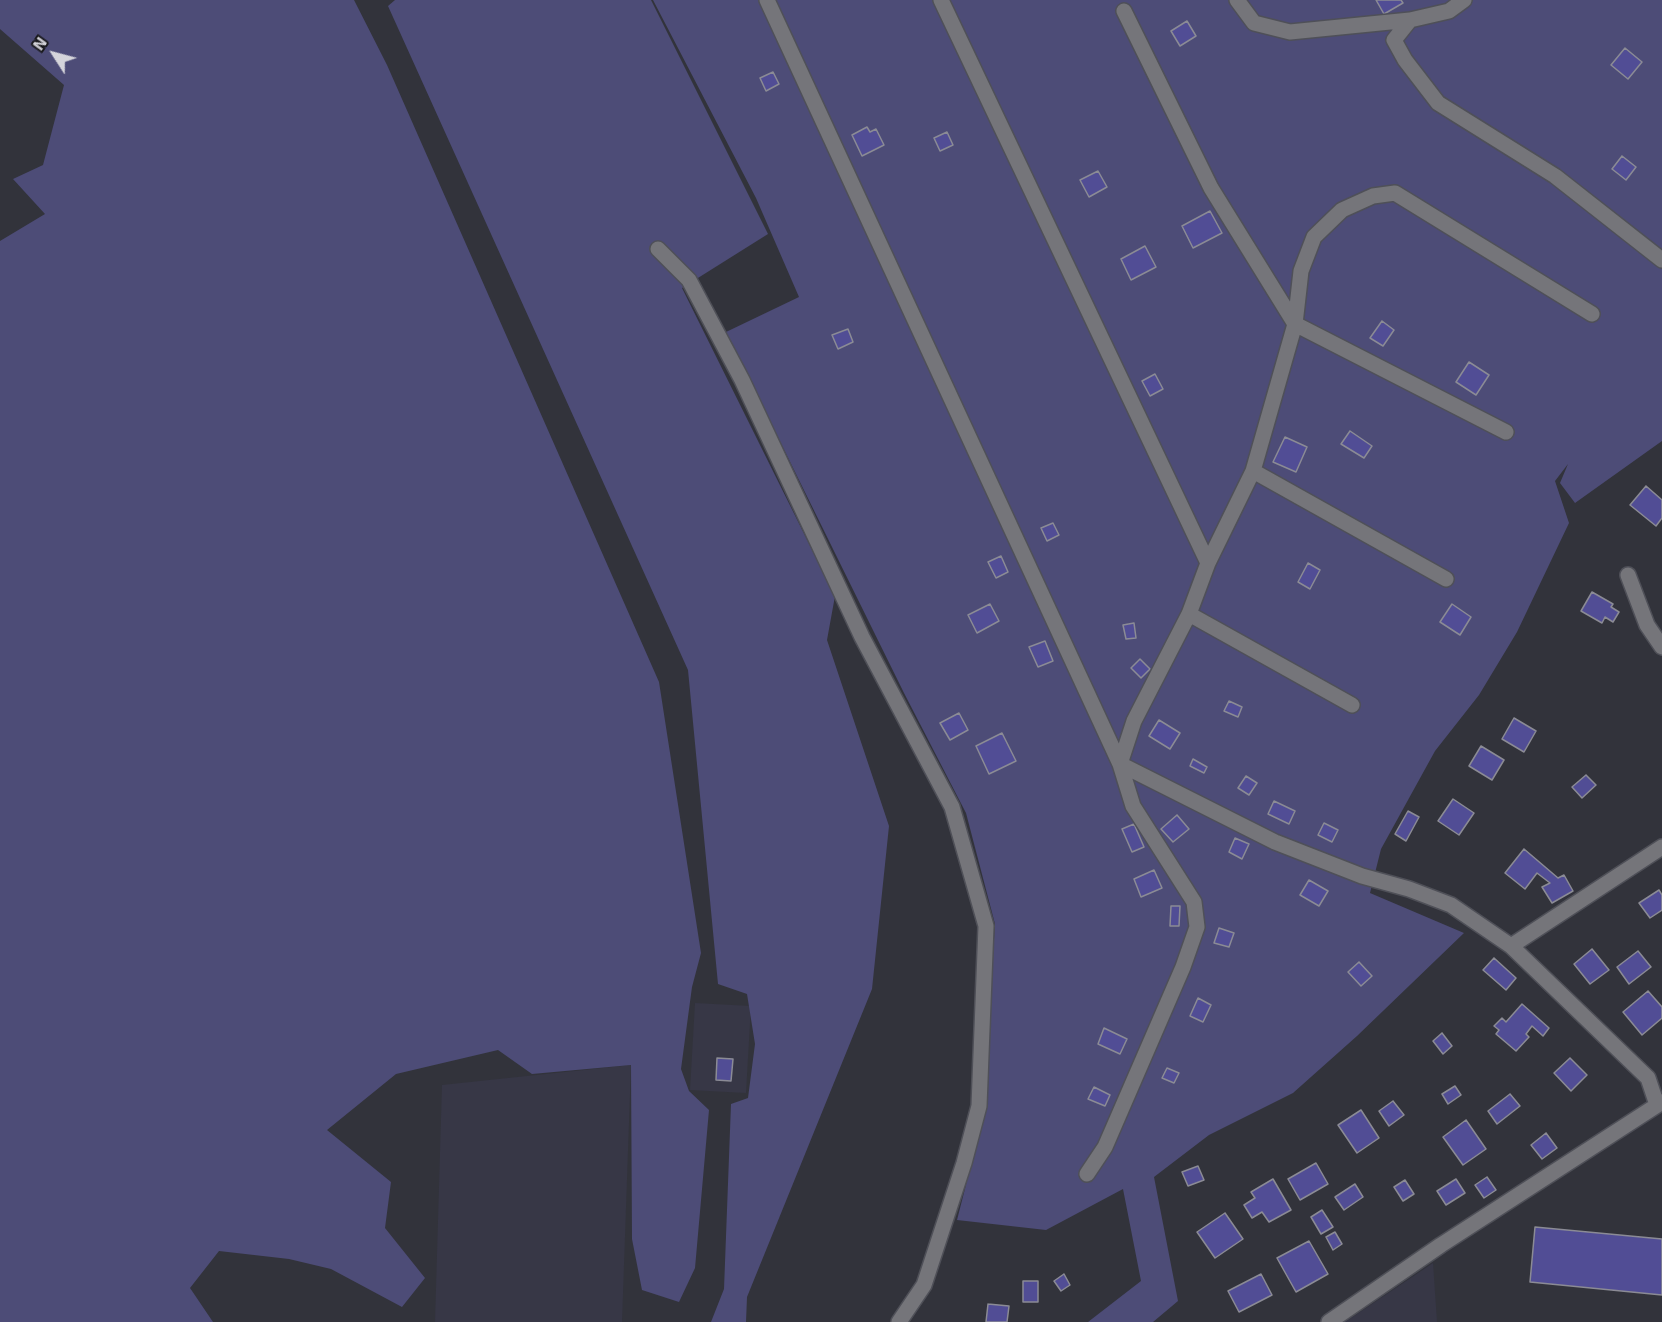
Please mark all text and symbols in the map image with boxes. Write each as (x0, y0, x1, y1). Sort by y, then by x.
north arrow (24, 24, 84, 84)
text: N (28, 33, 50, 53)

